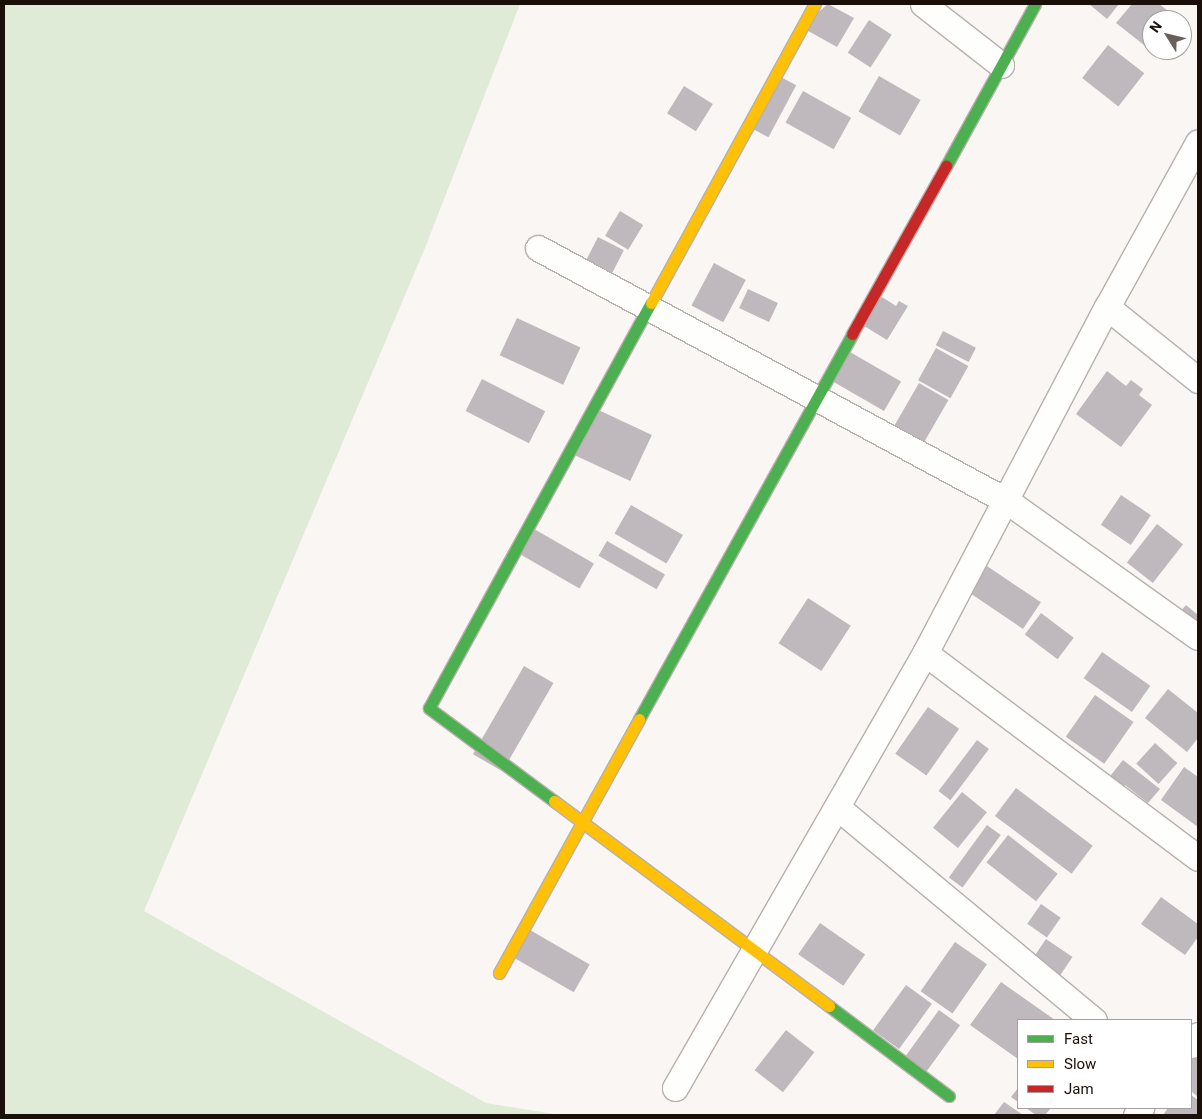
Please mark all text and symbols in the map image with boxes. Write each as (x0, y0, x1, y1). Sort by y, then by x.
north arrow (1142, 10, 1192, 60)
text: N (1146, 18, 1165, 35)
legend (1017, 1019, 1192, 1109)
text: Fast (1064, 1030, 1093, 1048)
text: Slow (1064, 1055, 1096, 1073)
text: Jam (1064, 1080, 1094, 1098)

